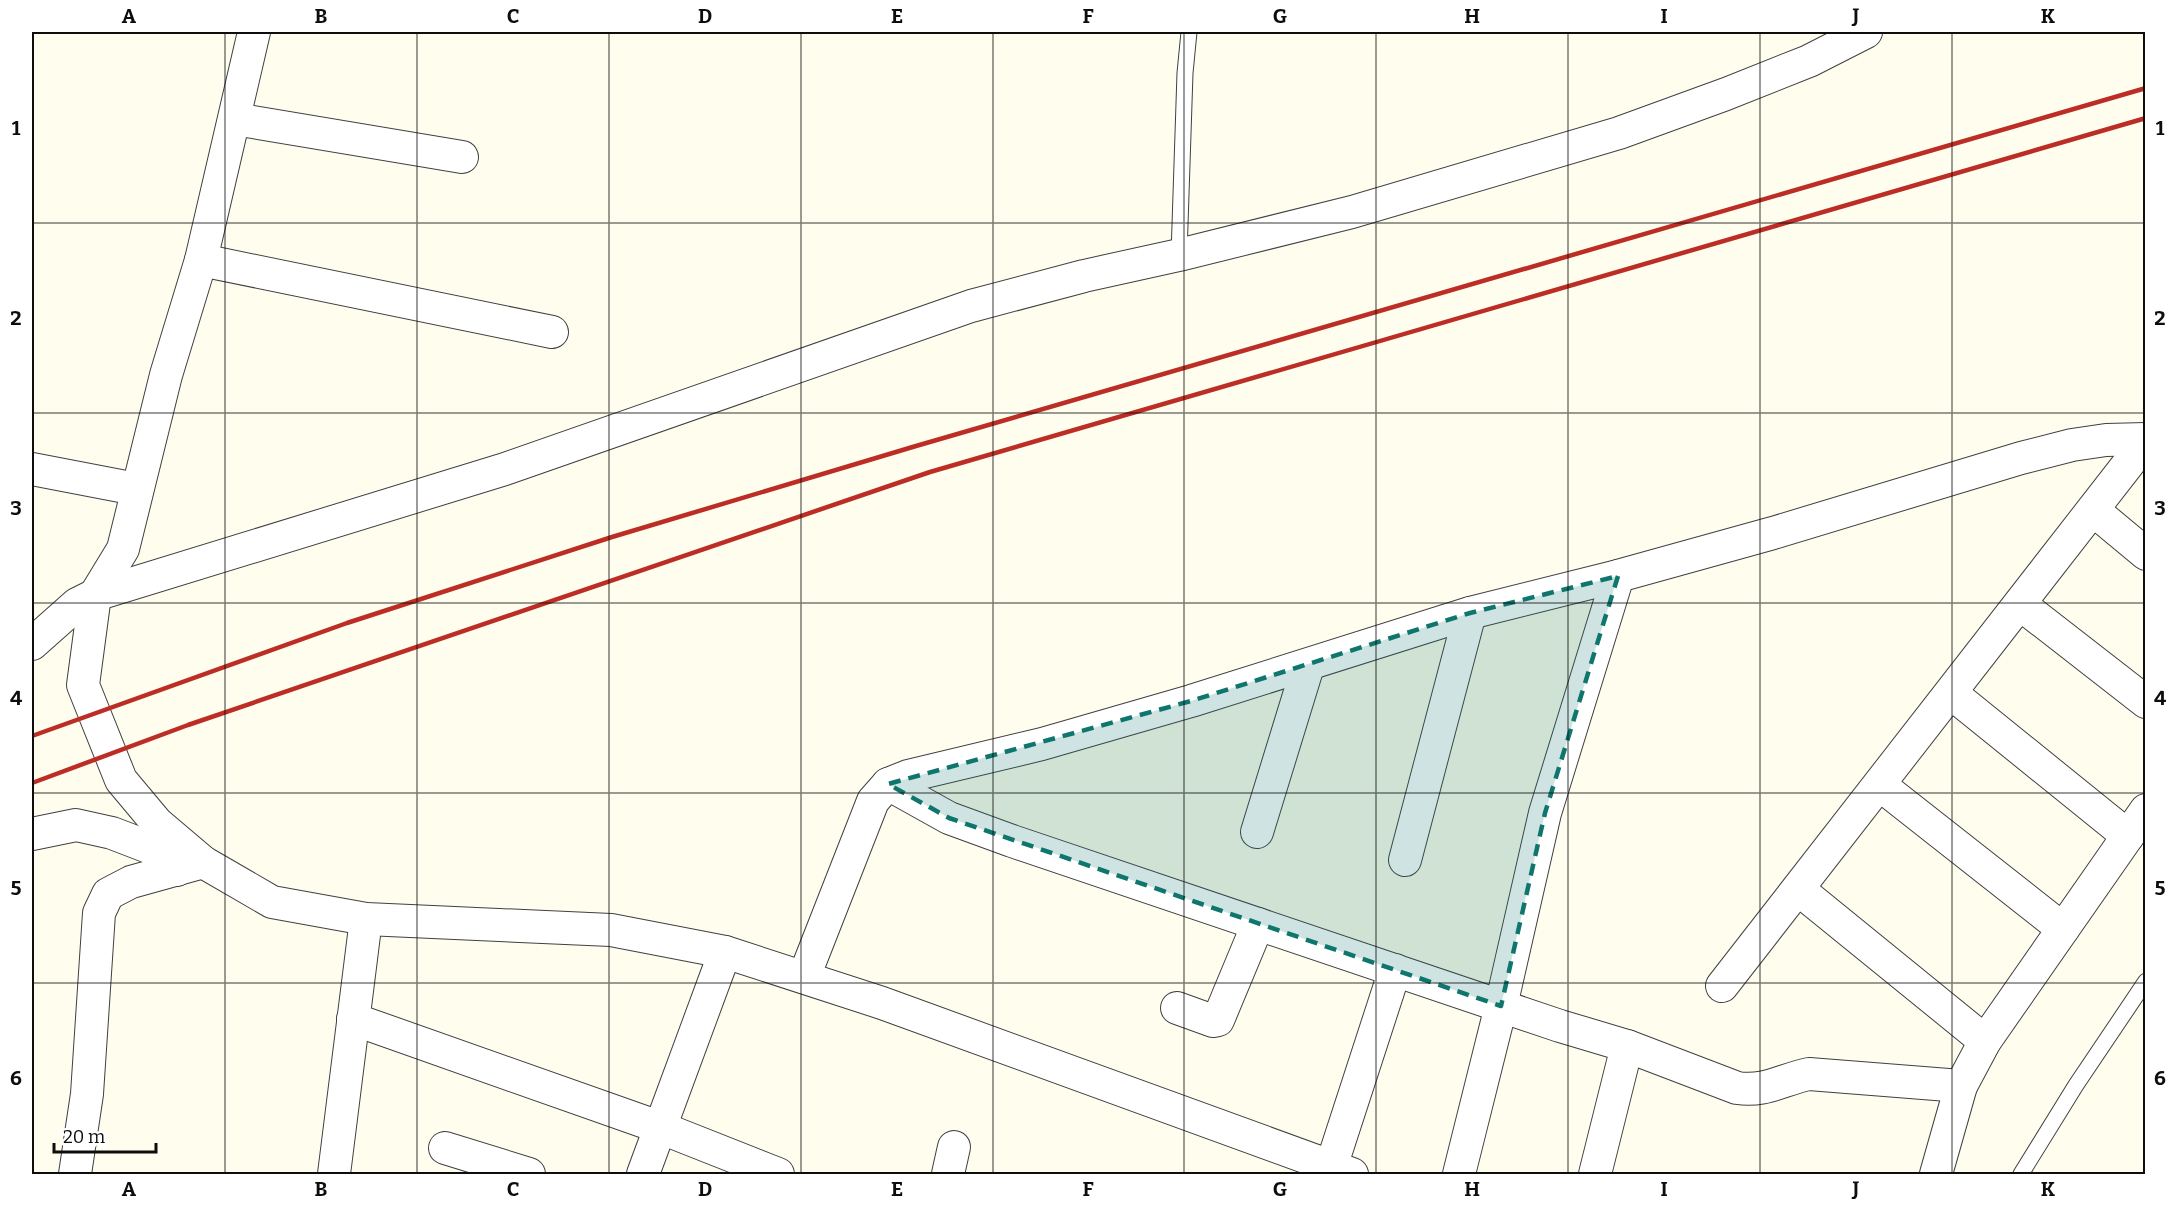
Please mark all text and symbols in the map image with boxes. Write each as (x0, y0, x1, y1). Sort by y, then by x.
text: A (122, 4, 137, 28)
text: B (315, 4, 328, 28)
text: C (507, 4, 519, 28)
text: D (698, 4, 712, 28)
text: E (891, 4, 903, 28)
text: F (1082, 4, 1094, 28)
text: G (1273, 4, 1287, 28)
text: H (1464, 4, 1480, 28)
text: I (1660, 4, 1668, 28)
text: J (1852, 4, 1860, 28)
text: K (2041, 4, 2056, 28)
text: 1 (12, 116, 21, 140)
text: 1 (2156, 116, 2165, 140)
text: 2 (10, 306, 22, 330)
text: 2 (2154, 306, 2166, 330)
text: 3 (10, 496, 22, 520)
text: 3 (2154, 496, 2166, 520)
text: 4 (10, 686, 22, 710)
text: 4 (2154, 686, 2166, 710)
text: 5 (11, 876, 22, 900)
text: 5 (2155, 876, 2166, 900)
text: 6 (10, 1066, 22, 1090)
text: 6 (2154, 1066, 2166, 1090)
scale bar (54, 1116, 156, 1154)
text: 20 m (63, 1126, 105, 1148)
text: A (122, 1177, 137, 1201)
text: B (315, 1177, 328, 1201)
text: C (507, 1177, 519, 1201)
text: D (698, 1177, 712, 1201)
text: E (891, 1177, 903, 1201)
text: F (1082, 1177, 1094, 1201)
text: G (1273, 1177, 1287, 1201)
text: H (1464, 1177, 1480, 1201)
text: I (1660, 1177, 1668, 1201)
text: J (1852, 1177, 1860, 1201)
text: K (2041, 1177, 2056, 1201)

